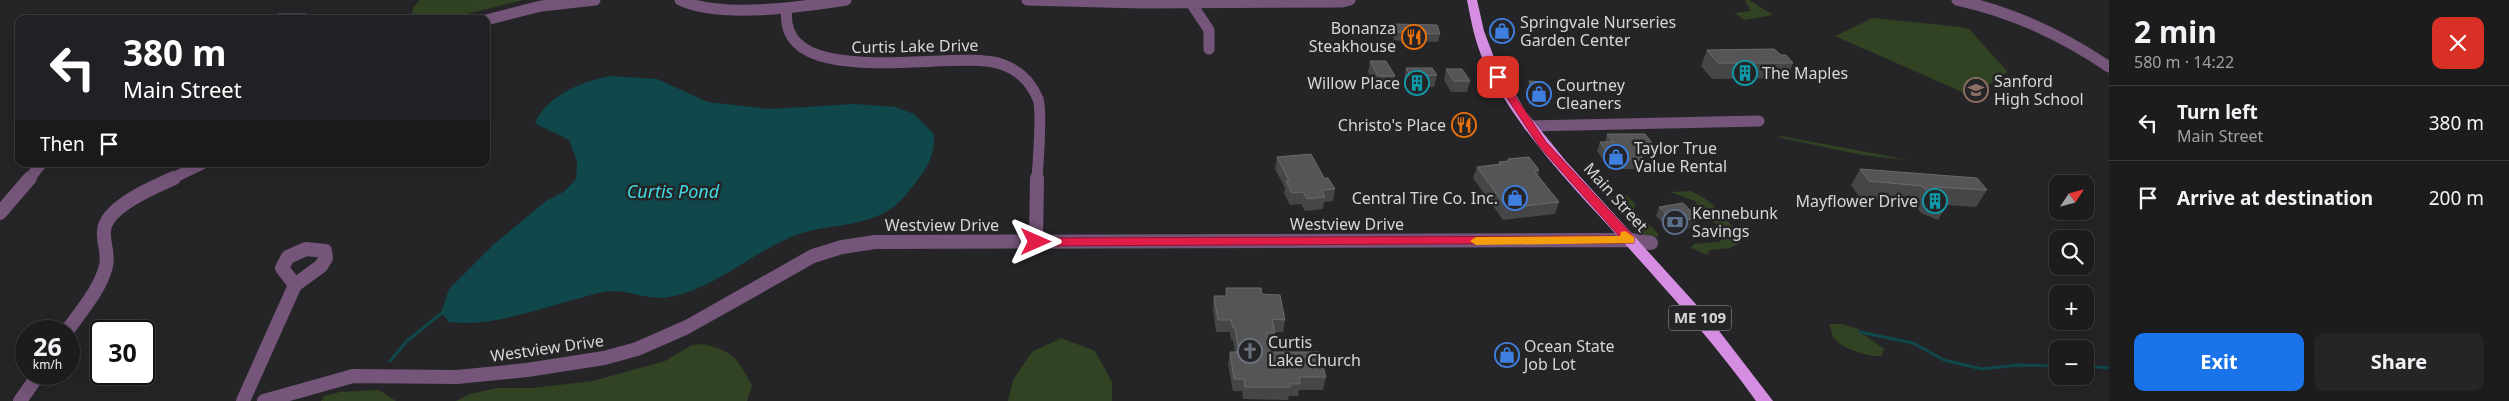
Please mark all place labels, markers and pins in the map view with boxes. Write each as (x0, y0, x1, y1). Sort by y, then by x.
place label: Springvale Nurseries Garden Center (1520, 11, 1676, 51)
place label: Bonanza Steakhouse (1309, 17, 1396, 57)
shop icon: Springvale Nurseries Garden Center (1489, 18, 1515, 44)
restaurant icon: Bonanza Steakhouse (1401, 24, 1427, 50)
pin (1477, 56, 1519, 98)
building icon: The Maples (1732, 60, 1758, 86)
place label: The Maples (1762, 62, 1848, 84)
building icon: Willow Place (1404, 70, 1430, 96)
place label: Sanford High School (1994, 70, 2084, 110)
place label: Willow Place (1307, 72, 1400, 94)
place label: Courtney Cleaners (1556, 74, 1626, 114)
school or university icon: Sanford High School (1963, 77, 1989, 103)
shop icon: Courtney Cleaners (1526, 81, 1552, 107)
restaurant icon: Christo's Place (1451, 112, 1477, 138)
place label: Christo's Place (1338, 114, 1446, 136)
place label: Taylor True Value Rental (1634, 137, 1727, 177)
shop icon: Taylor True Value Rental (1603, 144, 1629, 170)
shop icon: Central Tire Co. Inc. (1502, 185, 1528, 211)
place label: Central Tire Co. Inc. (1352, 187, 1498, 209)
building icon: Mayflower Drive (1922, 188, 1948, 214)
place label: Mayflower Drive (1795, 190, 1918, 212)
place label: Kennebunk Savings (1692, 202, 1778, 242)
bank icon: Kennebunk Savings (1662, 209, 1688, 235)
place label: Curtis Lake Church (1268, 331, 1361, 371)
place label: Ocean State Job Lot (1522, 335, 1615, 375)
church icon: Curtis Lake Church (1237, 338, 1263, 364)
shop icon: Ocean State Job Lot (1494, 342, 1520, 368)

